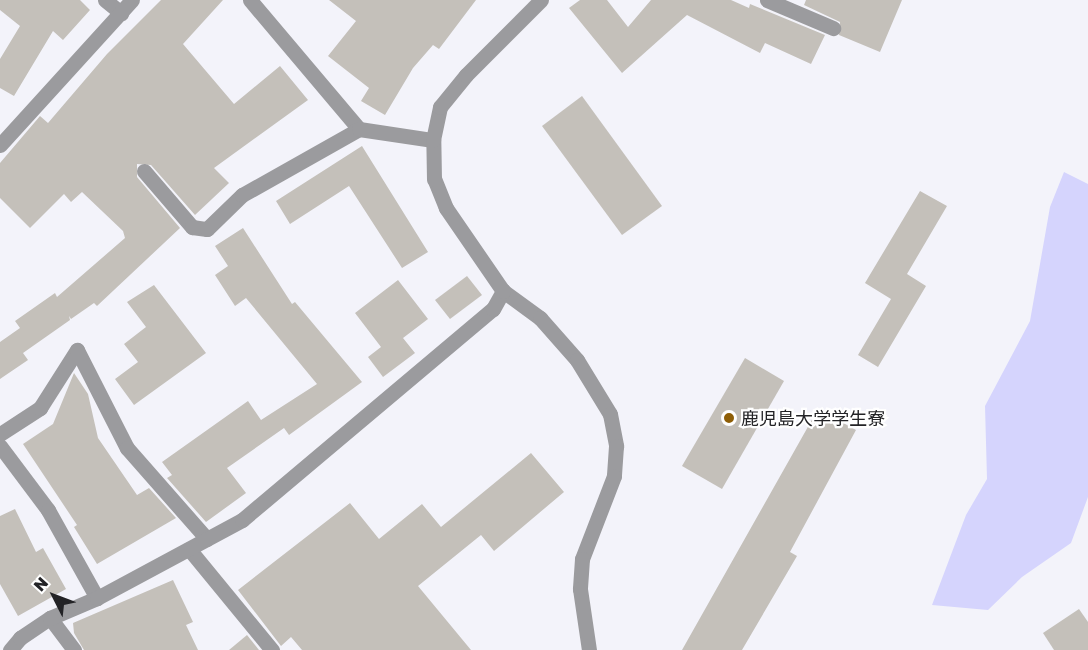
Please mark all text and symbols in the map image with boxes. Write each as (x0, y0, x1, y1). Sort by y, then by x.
place label: 鹿児島大学学生寮 (741, 407, 885, 429)
marker: 鹿児島大学学生寮 (722, 411, 736, 425)
north arrow (24, 566, 84, 626)
text: N (29, 573, 52, 595)

